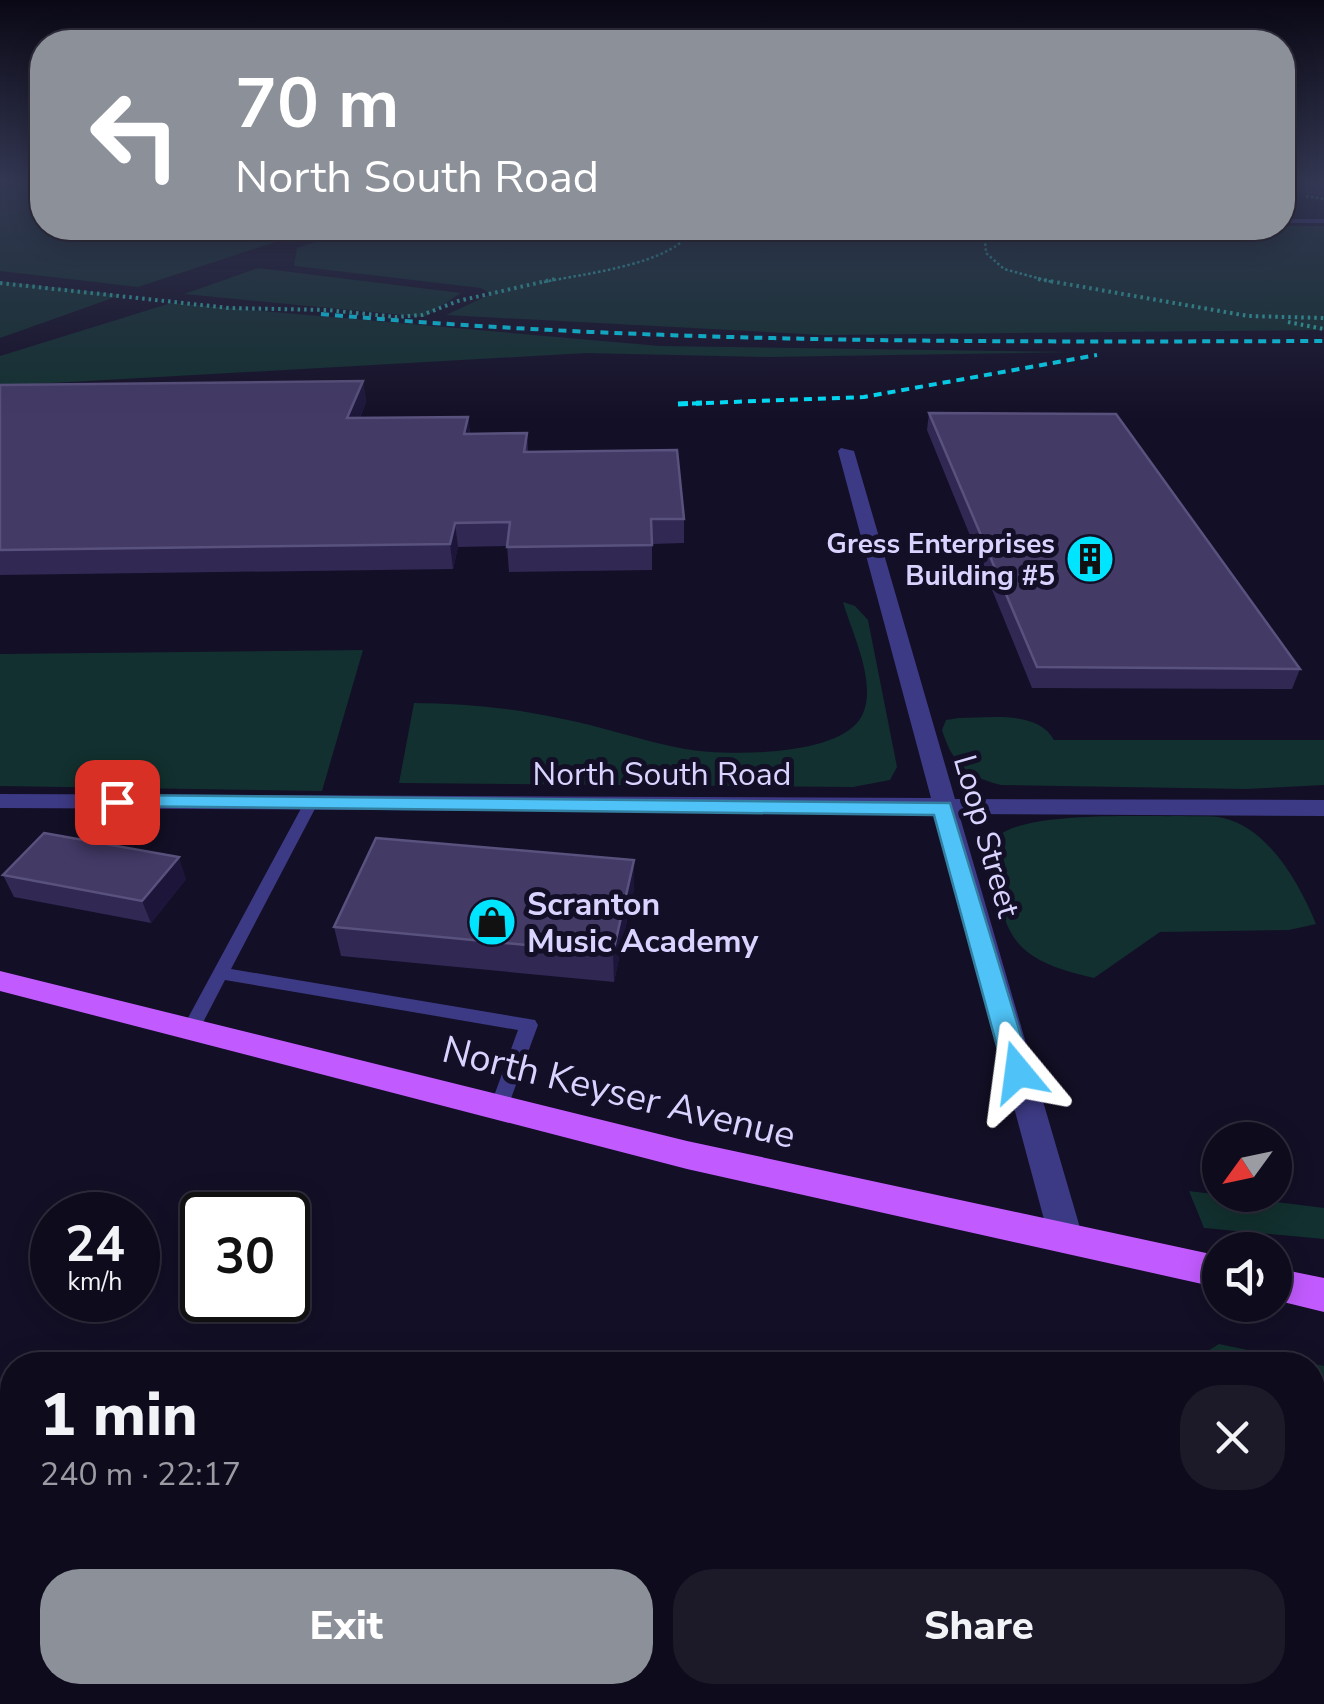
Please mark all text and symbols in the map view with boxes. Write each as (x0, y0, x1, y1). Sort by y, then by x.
text: 70 m (235, 56, 399, 152)
icon: left (70, 70, 200, 200)
text: North South Road (235, 147, 599, 208)
place label: Gress Enterprises Building #5 (826, 525, 1055, 595)
building icon: Gress Enterprises Building #5 (1064, 533, 1116, 585)
street label: Loop Street (943, 750, 1030, 923)
street label: North South Road (533, 753, 791, 796)
pin (75, 760, 160, 845)
icon: arrive (90, 775, 145, 830)
place label: Scranton Music Academy (527, 883, 759, 963)
shop icon: Scranton Music Academy (466, 896, 518, 948)
position arrow (966, 1020, 1070, 1124)
street label: North Keyser Avenue (437, 1024, 801, 1161)
north arrow (1202, 1122, 1292, 1212)
map controls (1202, 1122, 1292, 1322)
speed limit sign: 30 (180, 1192, 310, 1322)
text: 24 (65, 1210, 125, 1279)
button: sound (1202, 1232, 1292, 1322)
text: km/h (67, 1265, 123, 1299)
text: 1 min (40, 1374, 198, 1456)
button: close (1180, 1385, 1285, 1490)
text: 240 m · 22:17 (40, 1453, 241, 1496)
button: Exit (40, 1569, 653, 1684)
button: Share (673, 1569, 1285, 1684)

